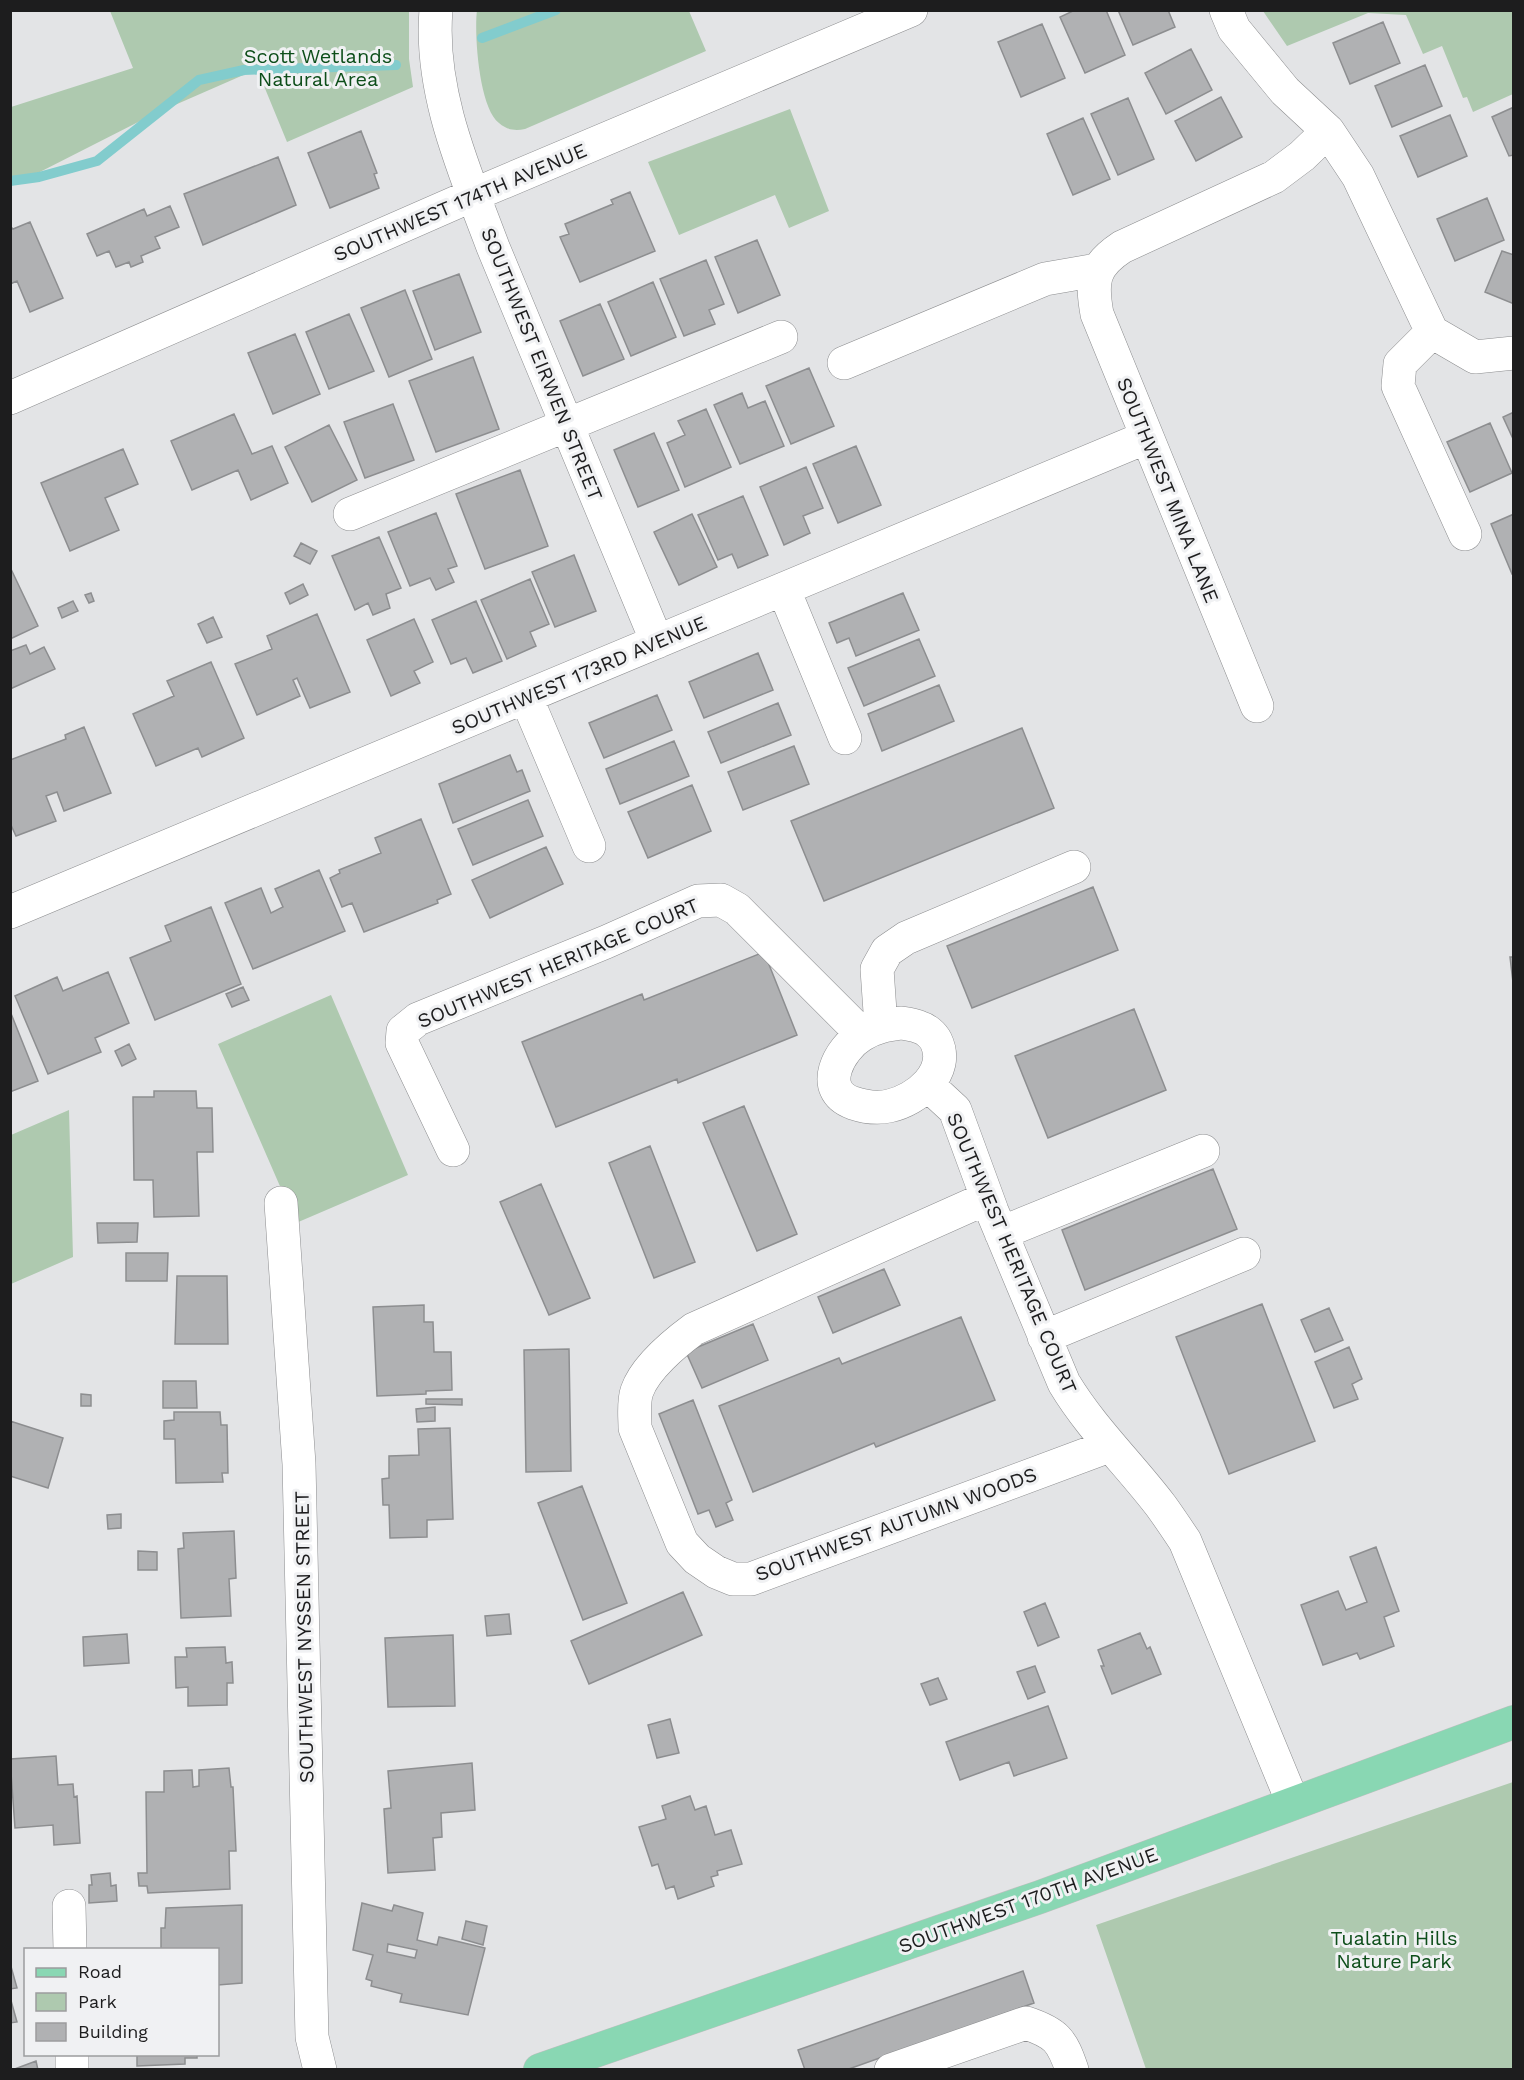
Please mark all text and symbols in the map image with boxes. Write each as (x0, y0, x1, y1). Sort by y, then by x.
park label: Scott Wetlands Natural Area (244, 44, 392, 91)
street label: SOUTHWEST 174TH AVENUE (330, 138, 590, 266)
street label: SOUTHWEST EIRWEN STREET (476, 224, 608, 504)
street label: SOUTHWEST MINA LANE (1112, 374, 1224, 606)
street label: SOUTHWEST 173RD AVENUE (448, 610, 710, 740)
street label: SOUTHWEST HERITAGE COURT (414, 893, 702, 1033)
street label: SOUTHWEST HERITAGE COURT (942, 1109, 1082, 1397)
street label: SOUTHWEST AUTUMN WOODS (752, 1462, 1040, 1586)
street label: SOUTHWEST NYSSEN STREET (289, 1491, 319, 1783)
street label: SOUTHWEST 170TH AVENUE (895, 1842, 1161, 1958)
park label: Tualatin Hills Nature Park (1330, 1926, 1458, 1973)
legend (24, 1948, 219, 2056)
text: Road (78, 1961, 122, 1982)
text: Park (78, 1991, 117, 2012)
text: Building (78, 2021, 148, 2042)

